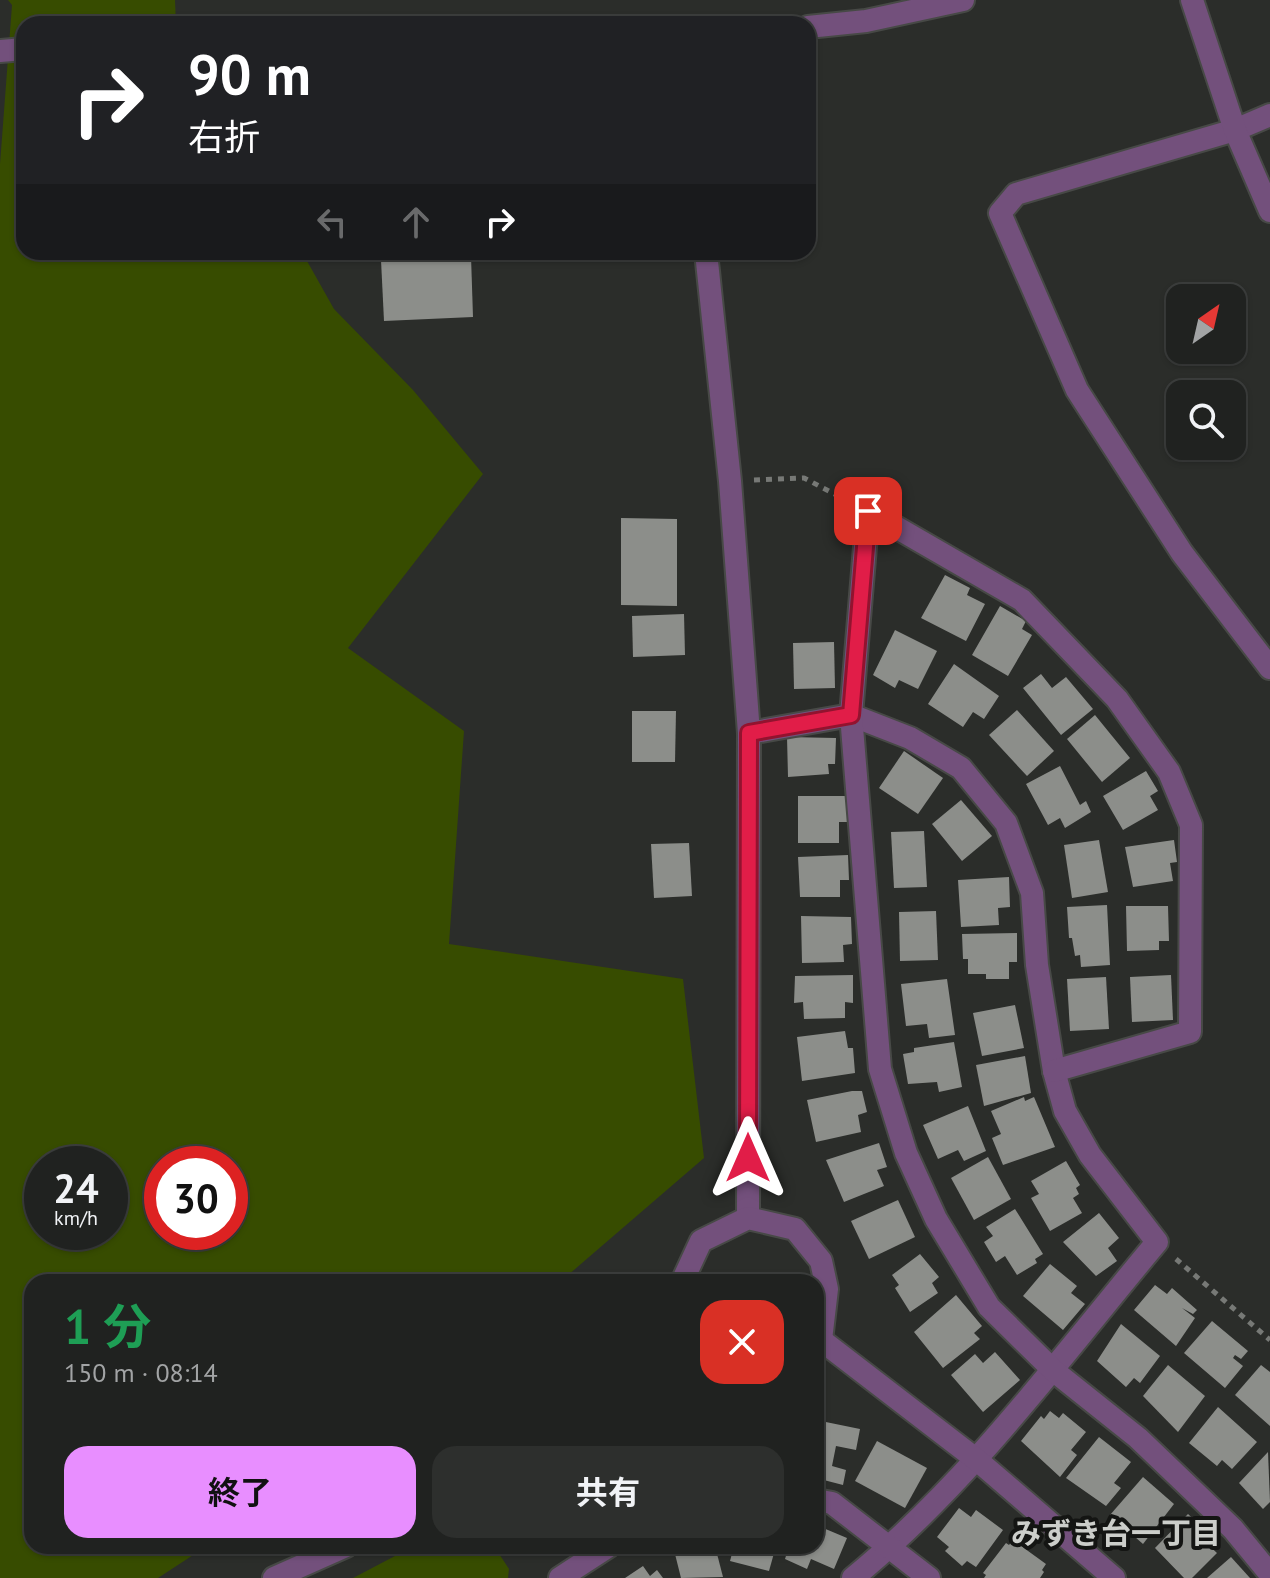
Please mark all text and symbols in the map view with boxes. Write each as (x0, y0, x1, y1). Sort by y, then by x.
text: 90 m (188, 38, 311, 110)
icon: right (56, 48, 160, 152)
text: 右折 (188, 113, 260, 160)
icon: left (310, 200, 354, 244)
icon: ahead (394, 200, 438, 244)
icon: right (478, 200, 522, 244)
north arrow (1166, 284, 1246, 364)
map controls (1166, 284, 1246, 460)
button: search (1166, 380, 1246, 460)
pin (834, 477, 902, 545)
icon: arrive (846, 489, 890, 533)
position arrow (706, 1116, 790, 1200)
speed limit sign: 30 (144, 1146, 248, 1250)
text: 24 (53, 1162, 99, 1214)
text: km/h (54, 1205, 98, 1231)
text: 1 分 (64, 1295, 151, 1357)
button: close (700, 1300, 784, 1384)
text: 150 m · 08:14 (64, 1356, 218, 1389)
button: 終了 (64, 1446, 416, 1538)
button: 共有 (432, 1446, 784, 1538)
district label: みずき台一丁目 (1011, 1513, 1221, 1552)

